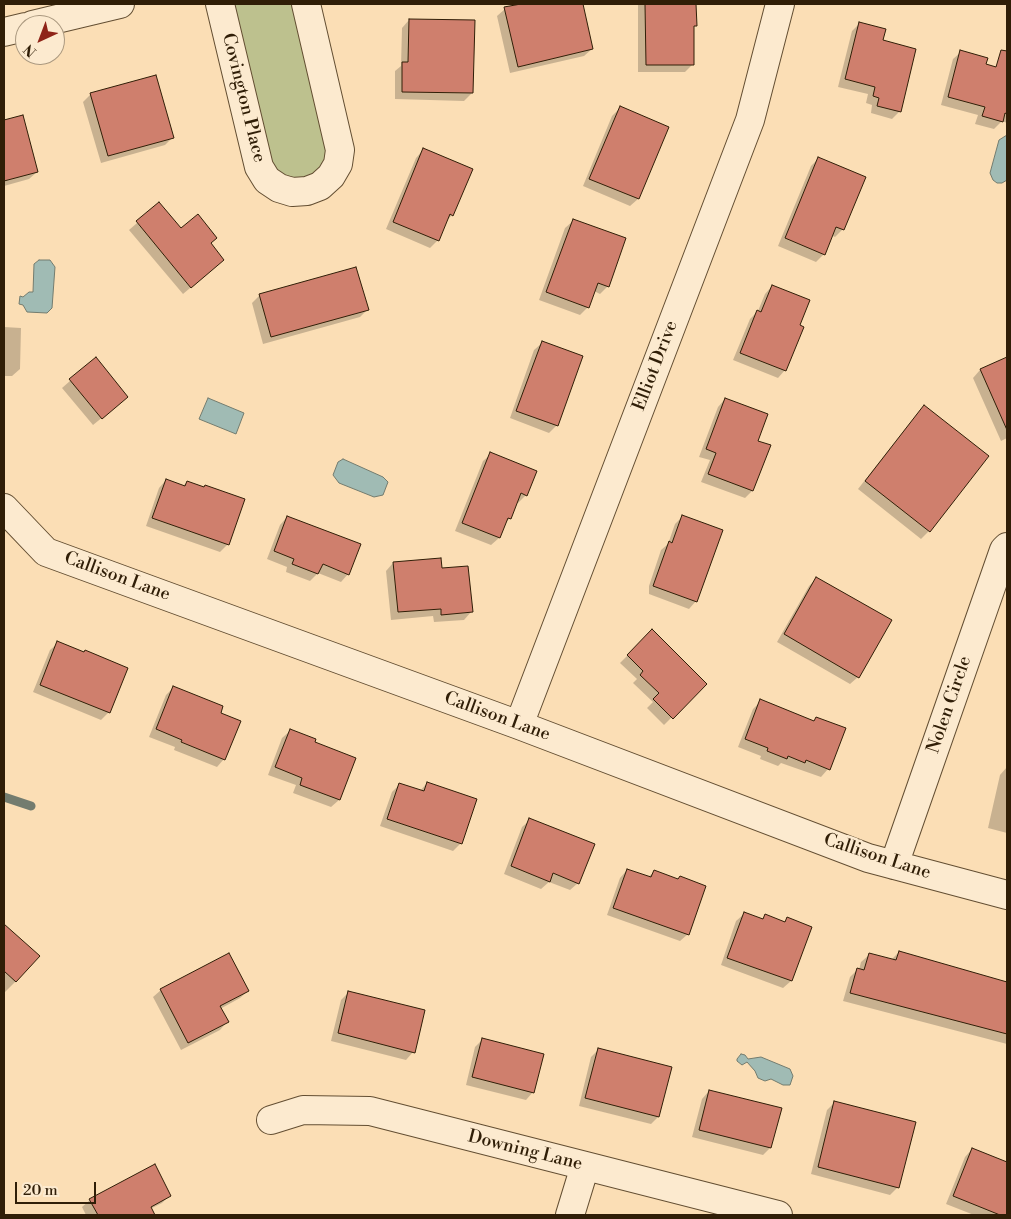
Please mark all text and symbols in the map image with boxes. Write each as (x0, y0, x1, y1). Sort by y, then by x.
north arrow (15, 15, 65, 65)
street label: Covington Place (216, 31, 270, 165)
text: N (20, 40, 41, 61)
street label: Elliot Drive (629, 318, 683, 414)
street label: Callison Lane (61, 548, 173, 606)
street label: Nolen Circle (923, 654, 977, 756)
street label: Callison Lane (441, 688, 553, 746)
street label: Callison Lane (821, 830, 933, 884)
street label: Downing Lane (465, 1126, 585, 1176)
scale bar (18, 1172, 99, 1204)
text: 20 m (23, 1181, 58, 1200)

